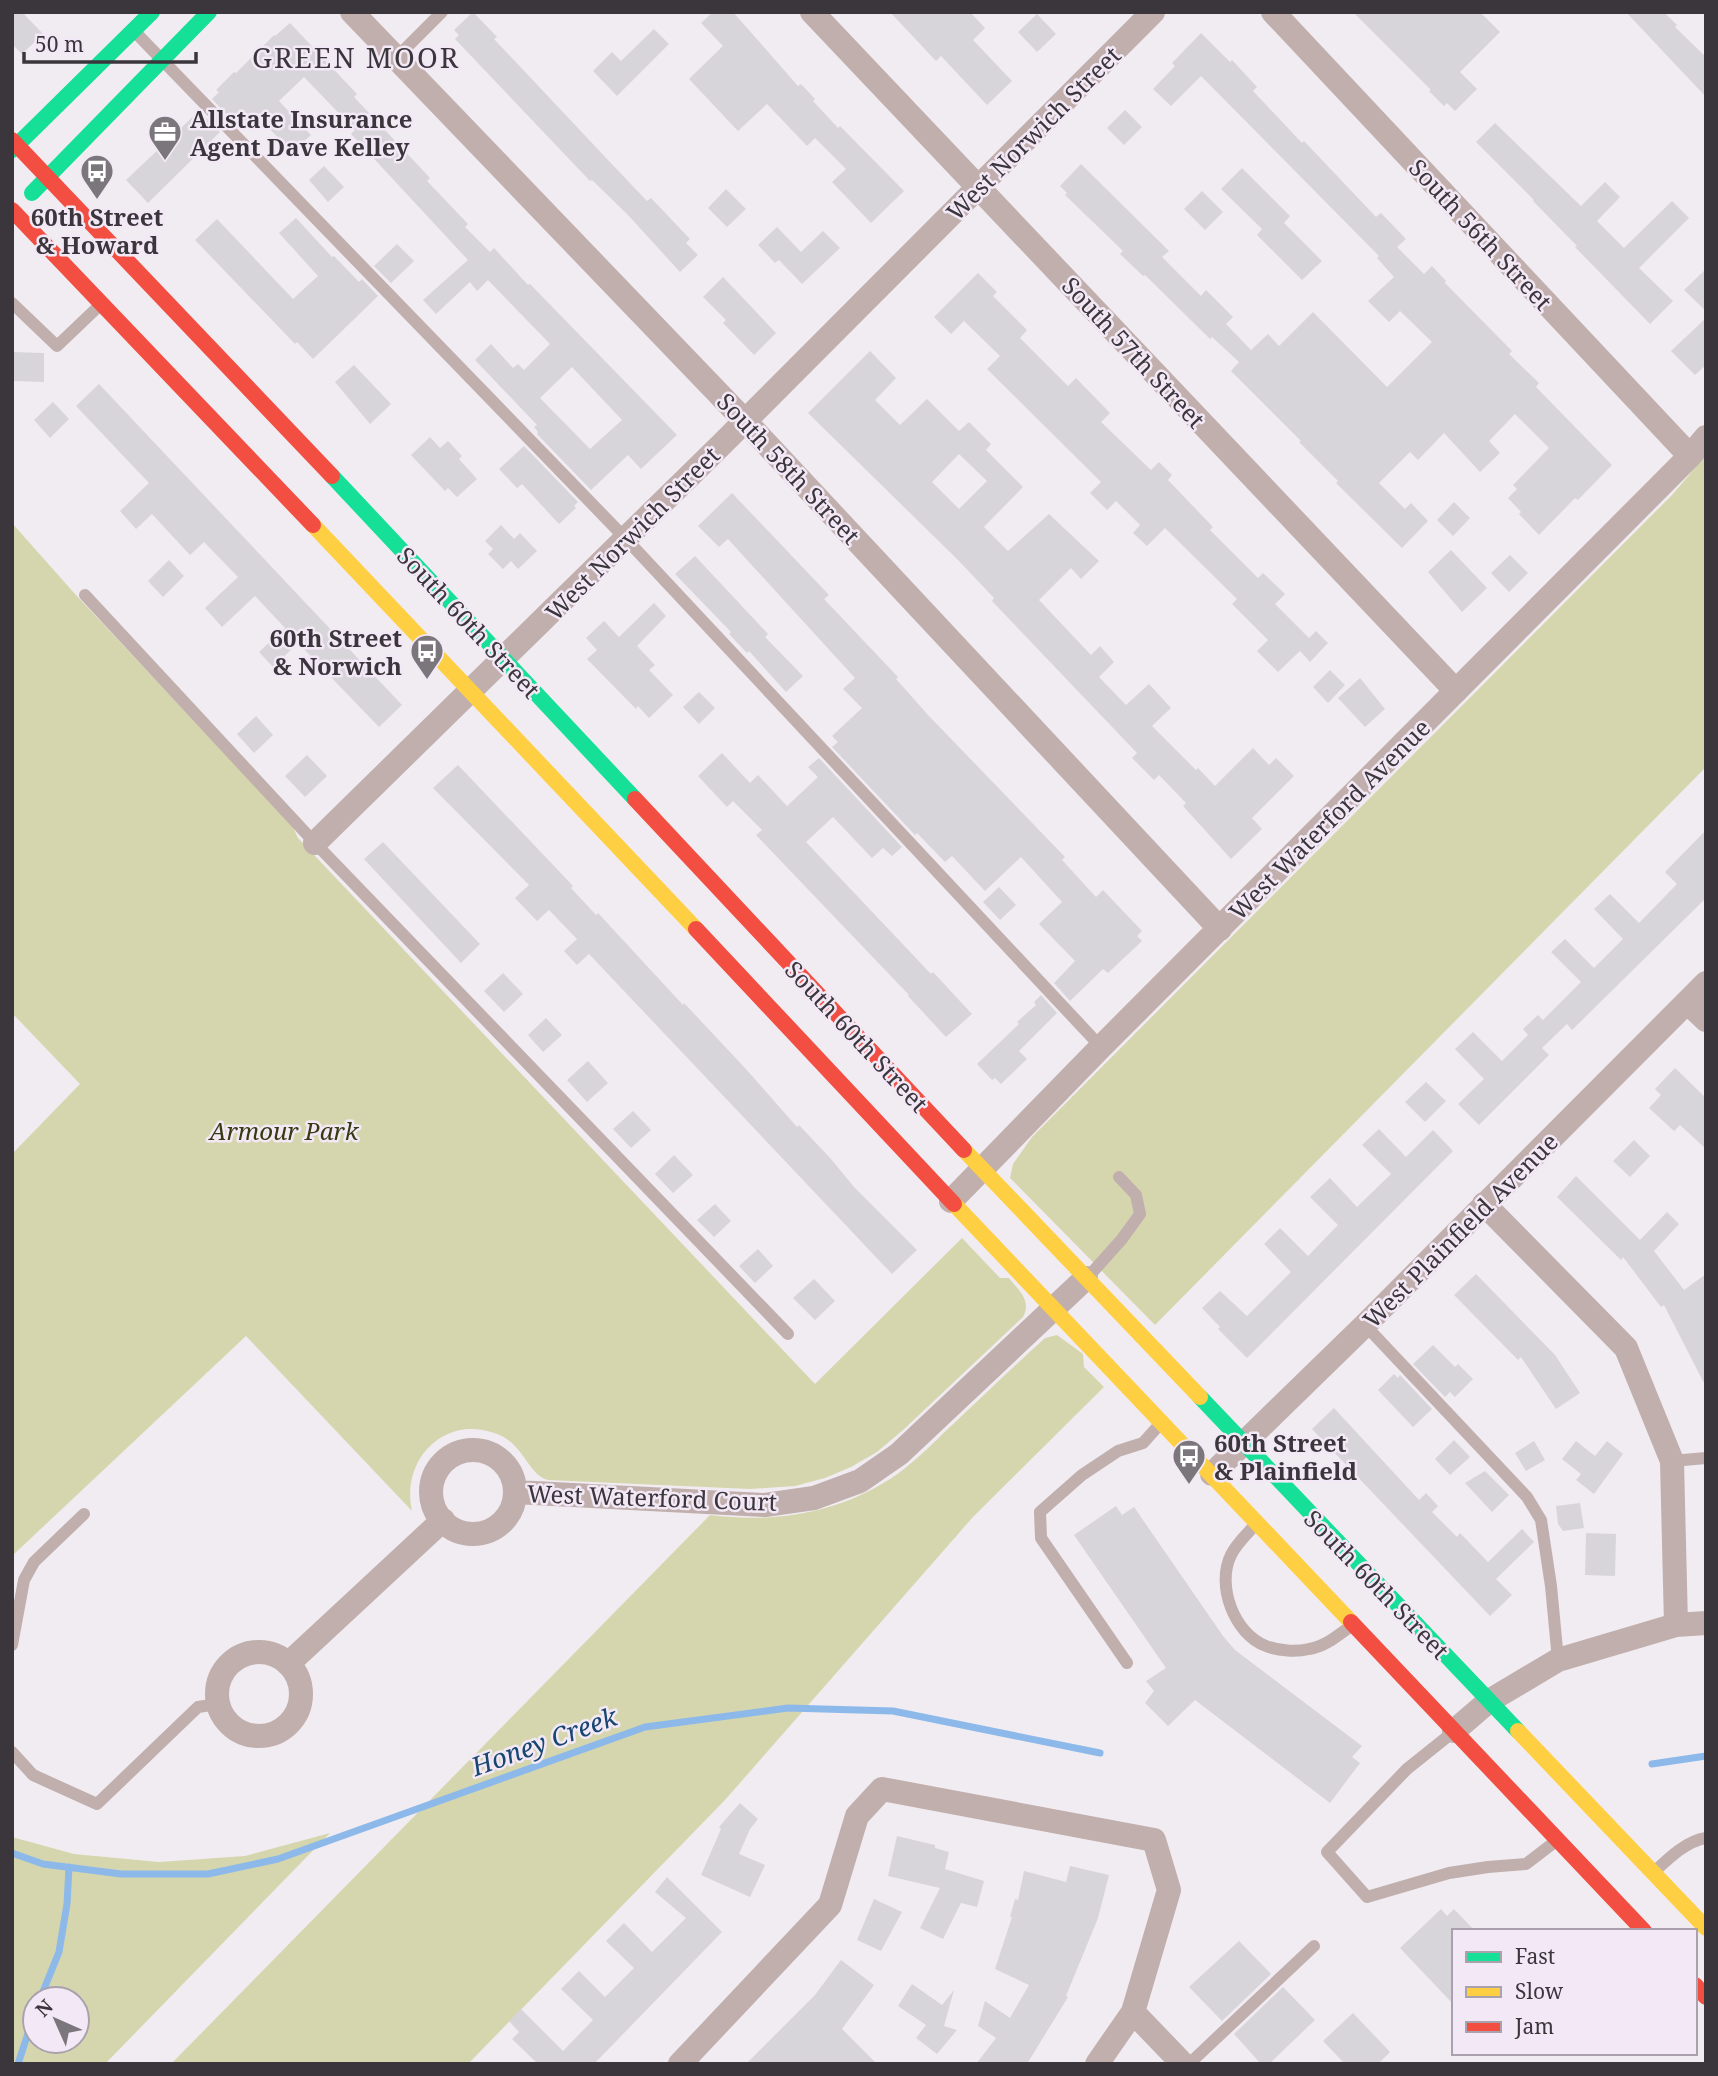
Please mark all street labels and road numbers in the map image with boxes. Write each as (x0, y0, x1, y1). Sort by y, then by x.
street label: West Norwich Street (939, 39, 1127, 227)
street label: South 56th Street (1402, 151, 1560, 317)
street label: South 57th Street (1055, 269, 1213, 435)
street label: South 58th Street (710, 385, 868, 551)
street label: West Norwich Street (538, 439, 726, 627)
street label: South 60th Street (390, 539, 548, 705)
street label: West Waterford Avenue (1221, 711, 1437, 927)
street label: South 60th Street (778, 953, 936, 1119)
street label: West Plainfield Avenue (1355, 1125, 1565, 1335)
street label: West Waterford Court (526, 1476, 778, 1518)
street label: South 60th Street (1297, 1502, 1457, 1666)

